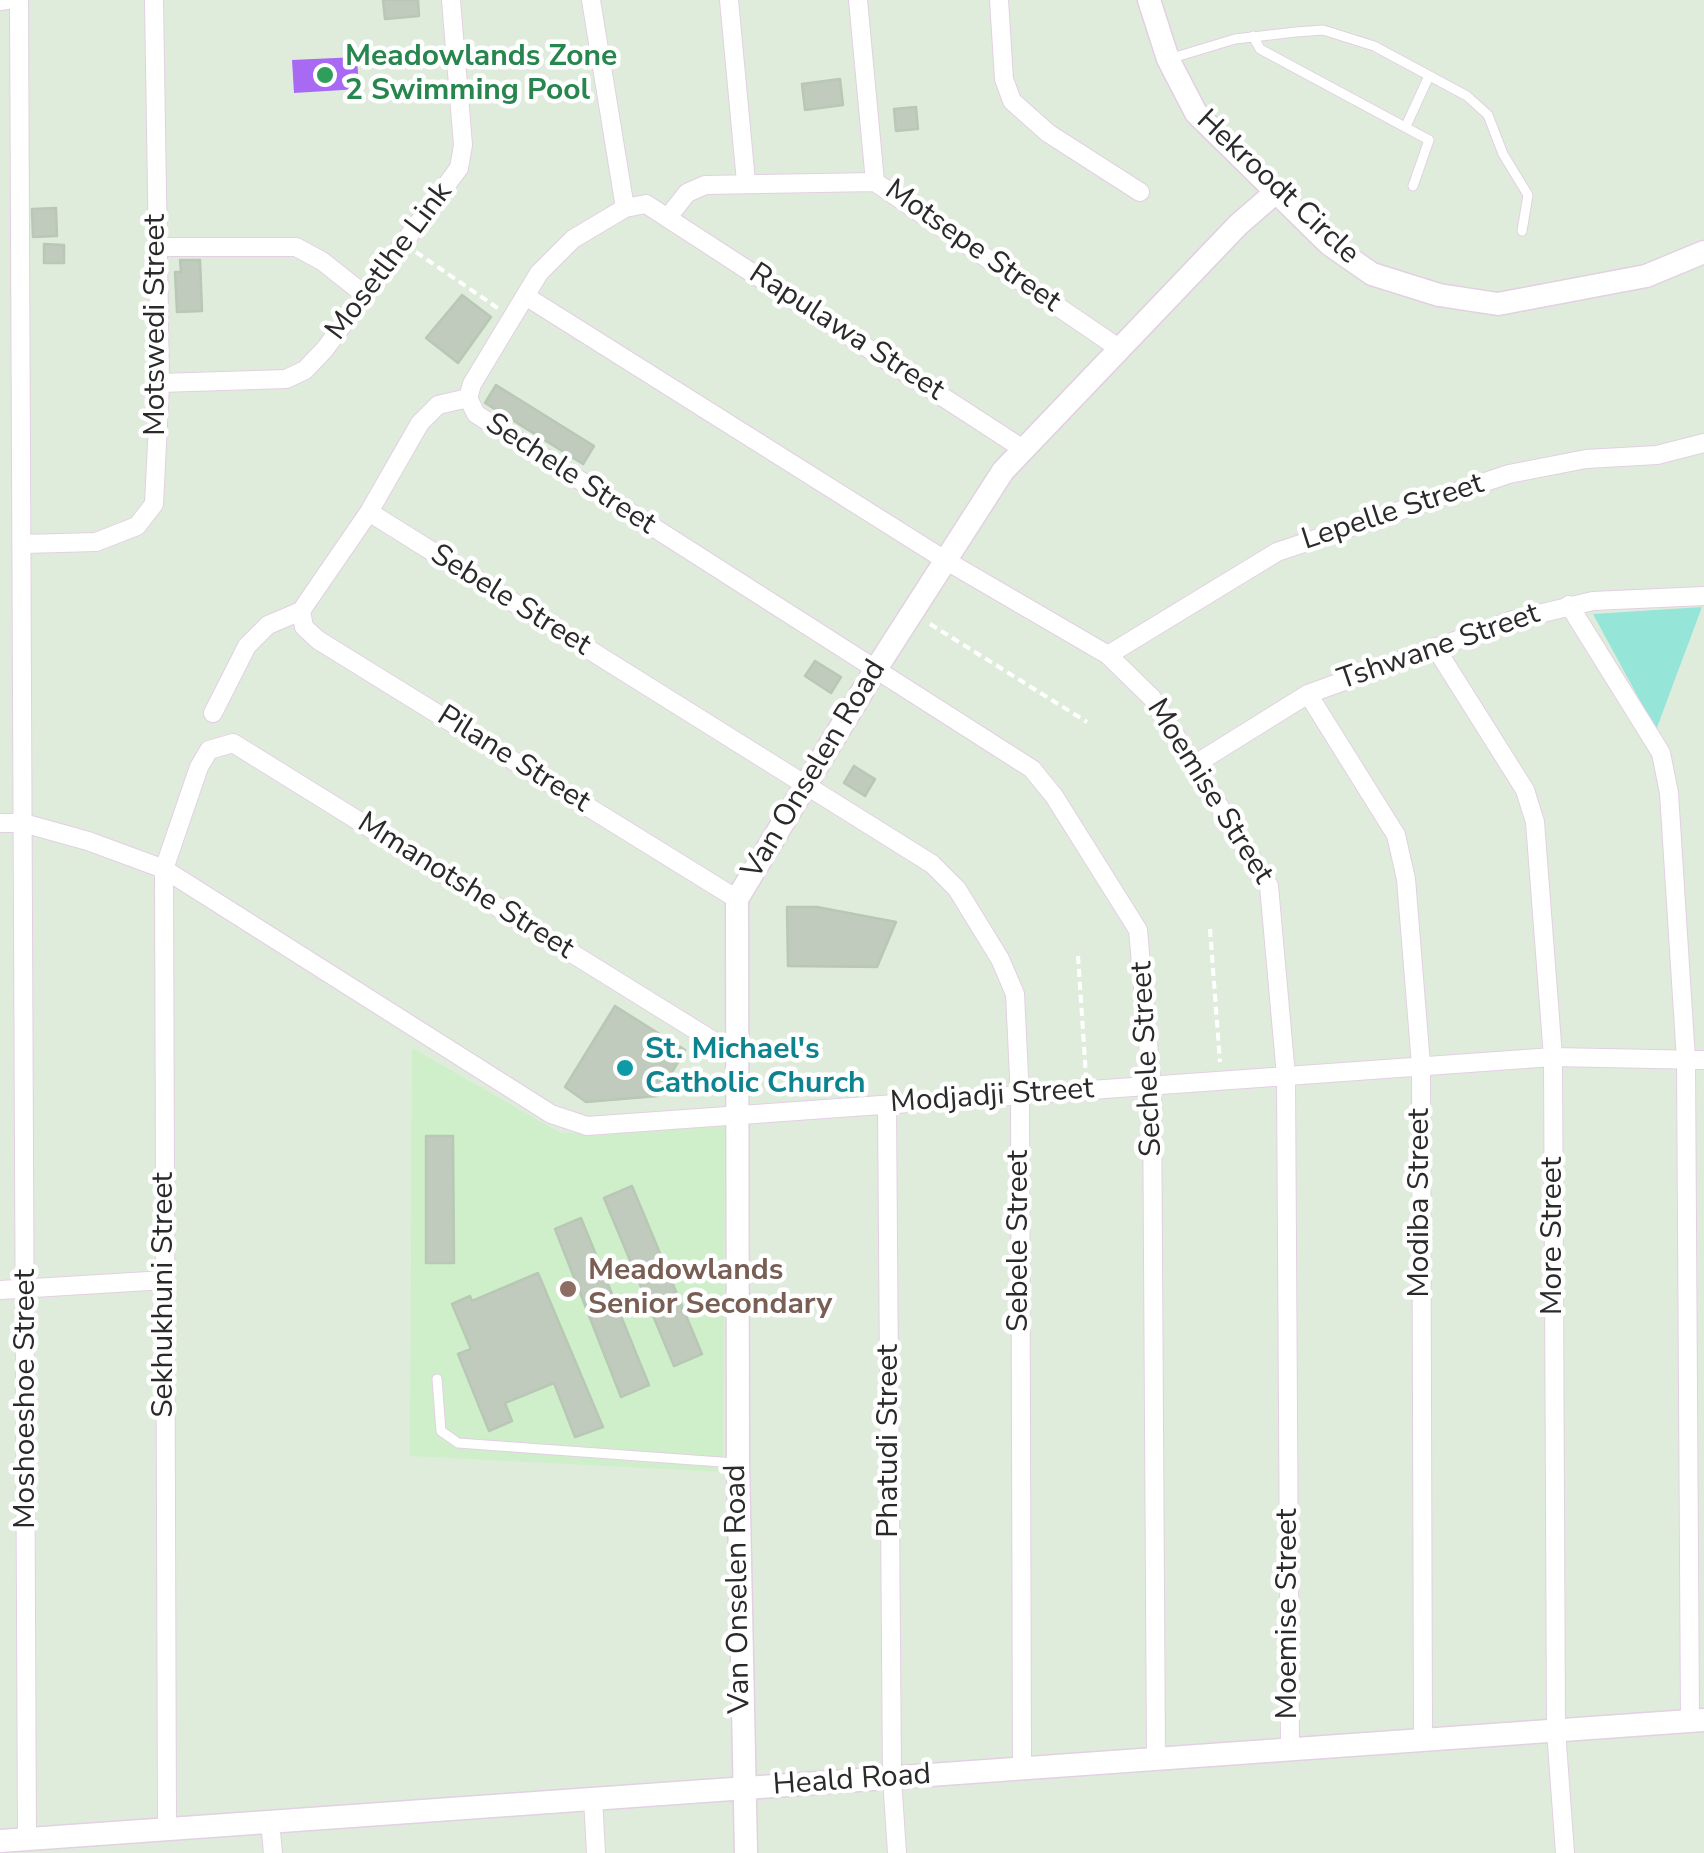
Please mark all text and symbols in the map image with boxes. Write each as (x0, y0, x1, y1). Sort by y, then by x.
place label: Meadowlands Zone 2 Swimming Pool (345, 40, 617, 110)
marker: Meadowlands Zone 2 Swimming Pool (314, 64, 336, 86)
street label: Hekroodt Circle (1188, 103, 1366, 273)
street label: Motsepe Street (877, 173, 1067, 321)
street label: Mosetlhe Link (319, 176, 461, 348)
street label: Motswedi Street (139, 214, 175, 436)
street label: Rapulawa Street (742, 257, 950, 409)
street label: Sechele Street (478, 407, 662, 543)
street label: Lepelle Street (1298, 467, 1488, 559)
street label: Sebele Street (423, 537, 597, 665)
street label: Tshwane Street (1334, 597, 1544, 699)
street label: Van Onselen Road (735, 654, 895, 886)
street label: Moemise Street (1138, 693, 1280, 891)
street label: Pilane Street (430, 699, 596, 821)
street label: Mmanotshe Street (350, 806, 580, 968)
street label: Sechele Street (1125, 960, 1171, 1158)
place label: St. Michael's Catholic Church (645, 1033, 866, 1104)
marker: St. Michael's Catholic Church (614, 1057, 636, 1079)
street label: Modjadji Street (889, 1072, 1095, 1122)
street label: Modiba Street (1403, 1108, 1439, 1298)
street label: Sebele Street (1002, 1150, 1038, 1332)
street label: More Street (1536, 1157, 1572, 1315)
street label: Sekhukhuni Street (147, 1172, 183, 1418)
place label: Meadowlands Senior Secondary (588, 1254, 832, 1324)
street label: Moshoeshoe Street (9, 1269, 45, 1529)
marker: Meadowlands Senior Secondary (557, 1278, 579, 1300)
street label: Phatudi Street (872, 1344, 908, 1538)
street label: Van Onselen Road (719, 1464, 759, 1714)
street label: Moemise Street (1271, 1509, 1307, 1719)
street label: Heald Road (772, 1758, 932, 1804)

